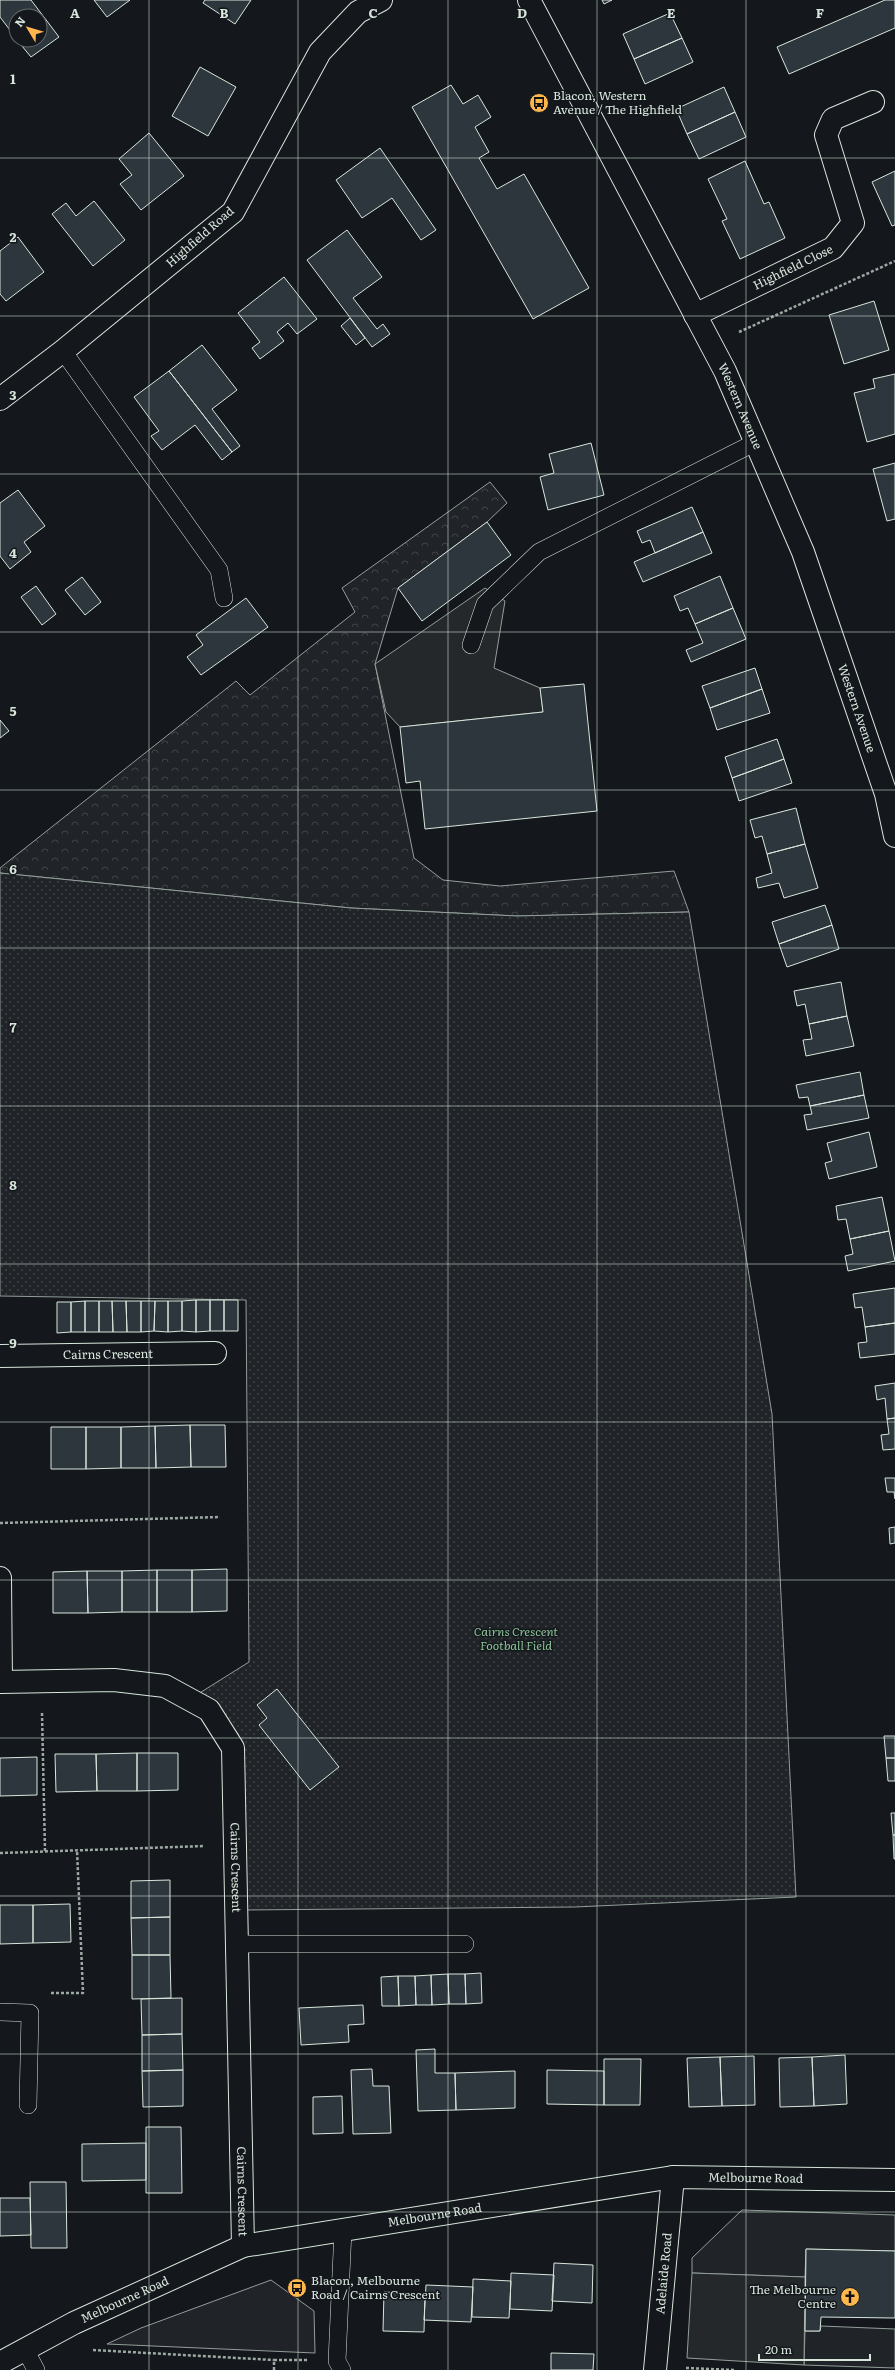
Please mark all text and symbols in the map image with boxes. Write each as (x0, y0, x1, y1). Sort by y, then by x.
text: A (70, 3, 80, 22)
text: B (220, 3, 229, 22)
text: C (368, 3, 378, 22)
text: D (517, 3, 527, 22)
text: E (667, 3, 676, 22)
text: F (816, 3, 824, 22)
north arrow (8, 8, 48, 48)
text: N (10, 13, 28, 30)
text: 1 (10, 69, 16, 88)
place label: Blacon, Western Avenue / The Highfield (553, 86, 683, 118)
bus stop icon: Blacon, Western Avenue / The Highfield (528, 92, 550, 114)
street label: Highfield Road (161, 201, 238, 271)
text: 2 (10, 227, 17, 246)
street label: Highfield Close (750, 239, 836, 294)
street label: Western Avenue (714, 359, 768, 452)
text: 3 (9, 385, 17, 404)
text: 4 (9, 543, 17, 562)
street label: Western Avenue (834, 661, 881, 755)
text: 5 (9, 701, 17, 720)
text: 6 (9, 859, 17, 878)
text: 7 (9, 1017, 17, 1036)
text: 8 (9, 1175, 17, 1194)
text: 9 (9, 1333, 17, 1352)
street label: Cairns Crescent (63, 1344, 153, 1363)
park label: Cairns Crescent Football Field (474, 1622, 558, 1654)
street label: Cairns Crescent (226, 1822, 246, 1913)
street label: Cairns Crescent (233, 2146, 253, 2237)
street label: Melbourne Road (708, 2167, 804, 2187)
street label: Melbourne Road (386, 2198, 484, 2231)
street label: Adelaide Road (650, 2231, 676, 2315)
street label: Melbourne Road (77, 2271, 172, 2327)
place label: Blacon, Melbourne Road / Cairns Crescent (311, 2271, 440, 2303)
bus stop icon: Blacon, Melbourne Road / Cairns Crescent (286, 2277, 308, 2299)
place label: The Melbourne Centre (749, 2280, 836, 2312)
church icon: The Melbourne Centre (839, 2286, 861, 2308)
scale bar (759, 2336, 870, 2362)
text: 20 m (765, 2340, 792, 2358)

